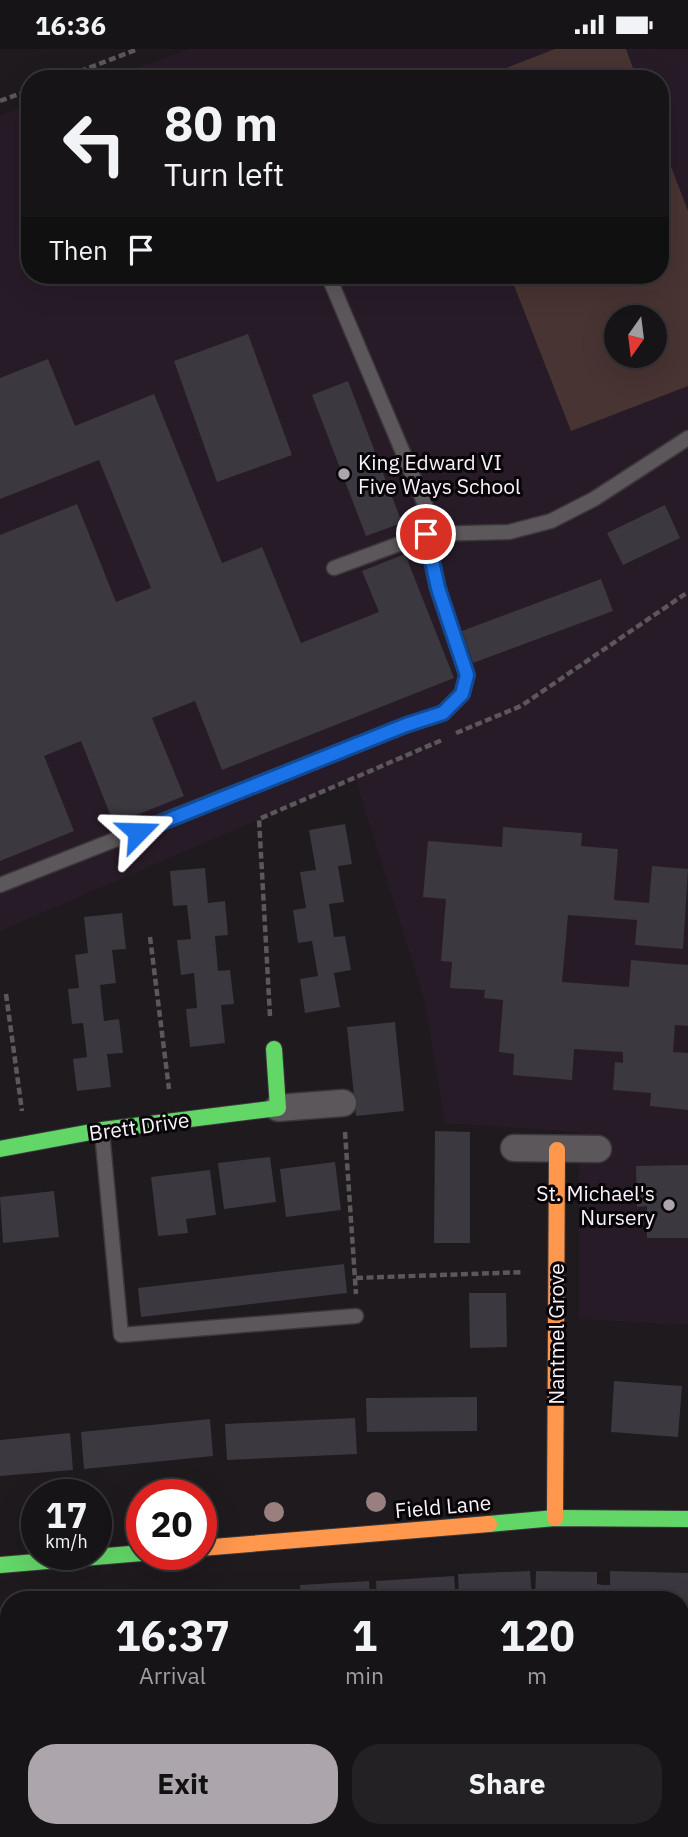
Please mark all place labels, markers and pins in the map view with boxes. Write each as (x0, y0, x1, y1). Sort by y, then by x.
place label: King Edward VI Five Ways School (358, 448, 521, 500)
marker: King Edward VI Five Ways School (336, 466, 352, 482)
pin (396, 504, 456, 564)
place label: St. Michael's Nursery (536, 1179, 656, 1231)
marker: St. Michael's Nursery (661, 1197, 677, 1213)

